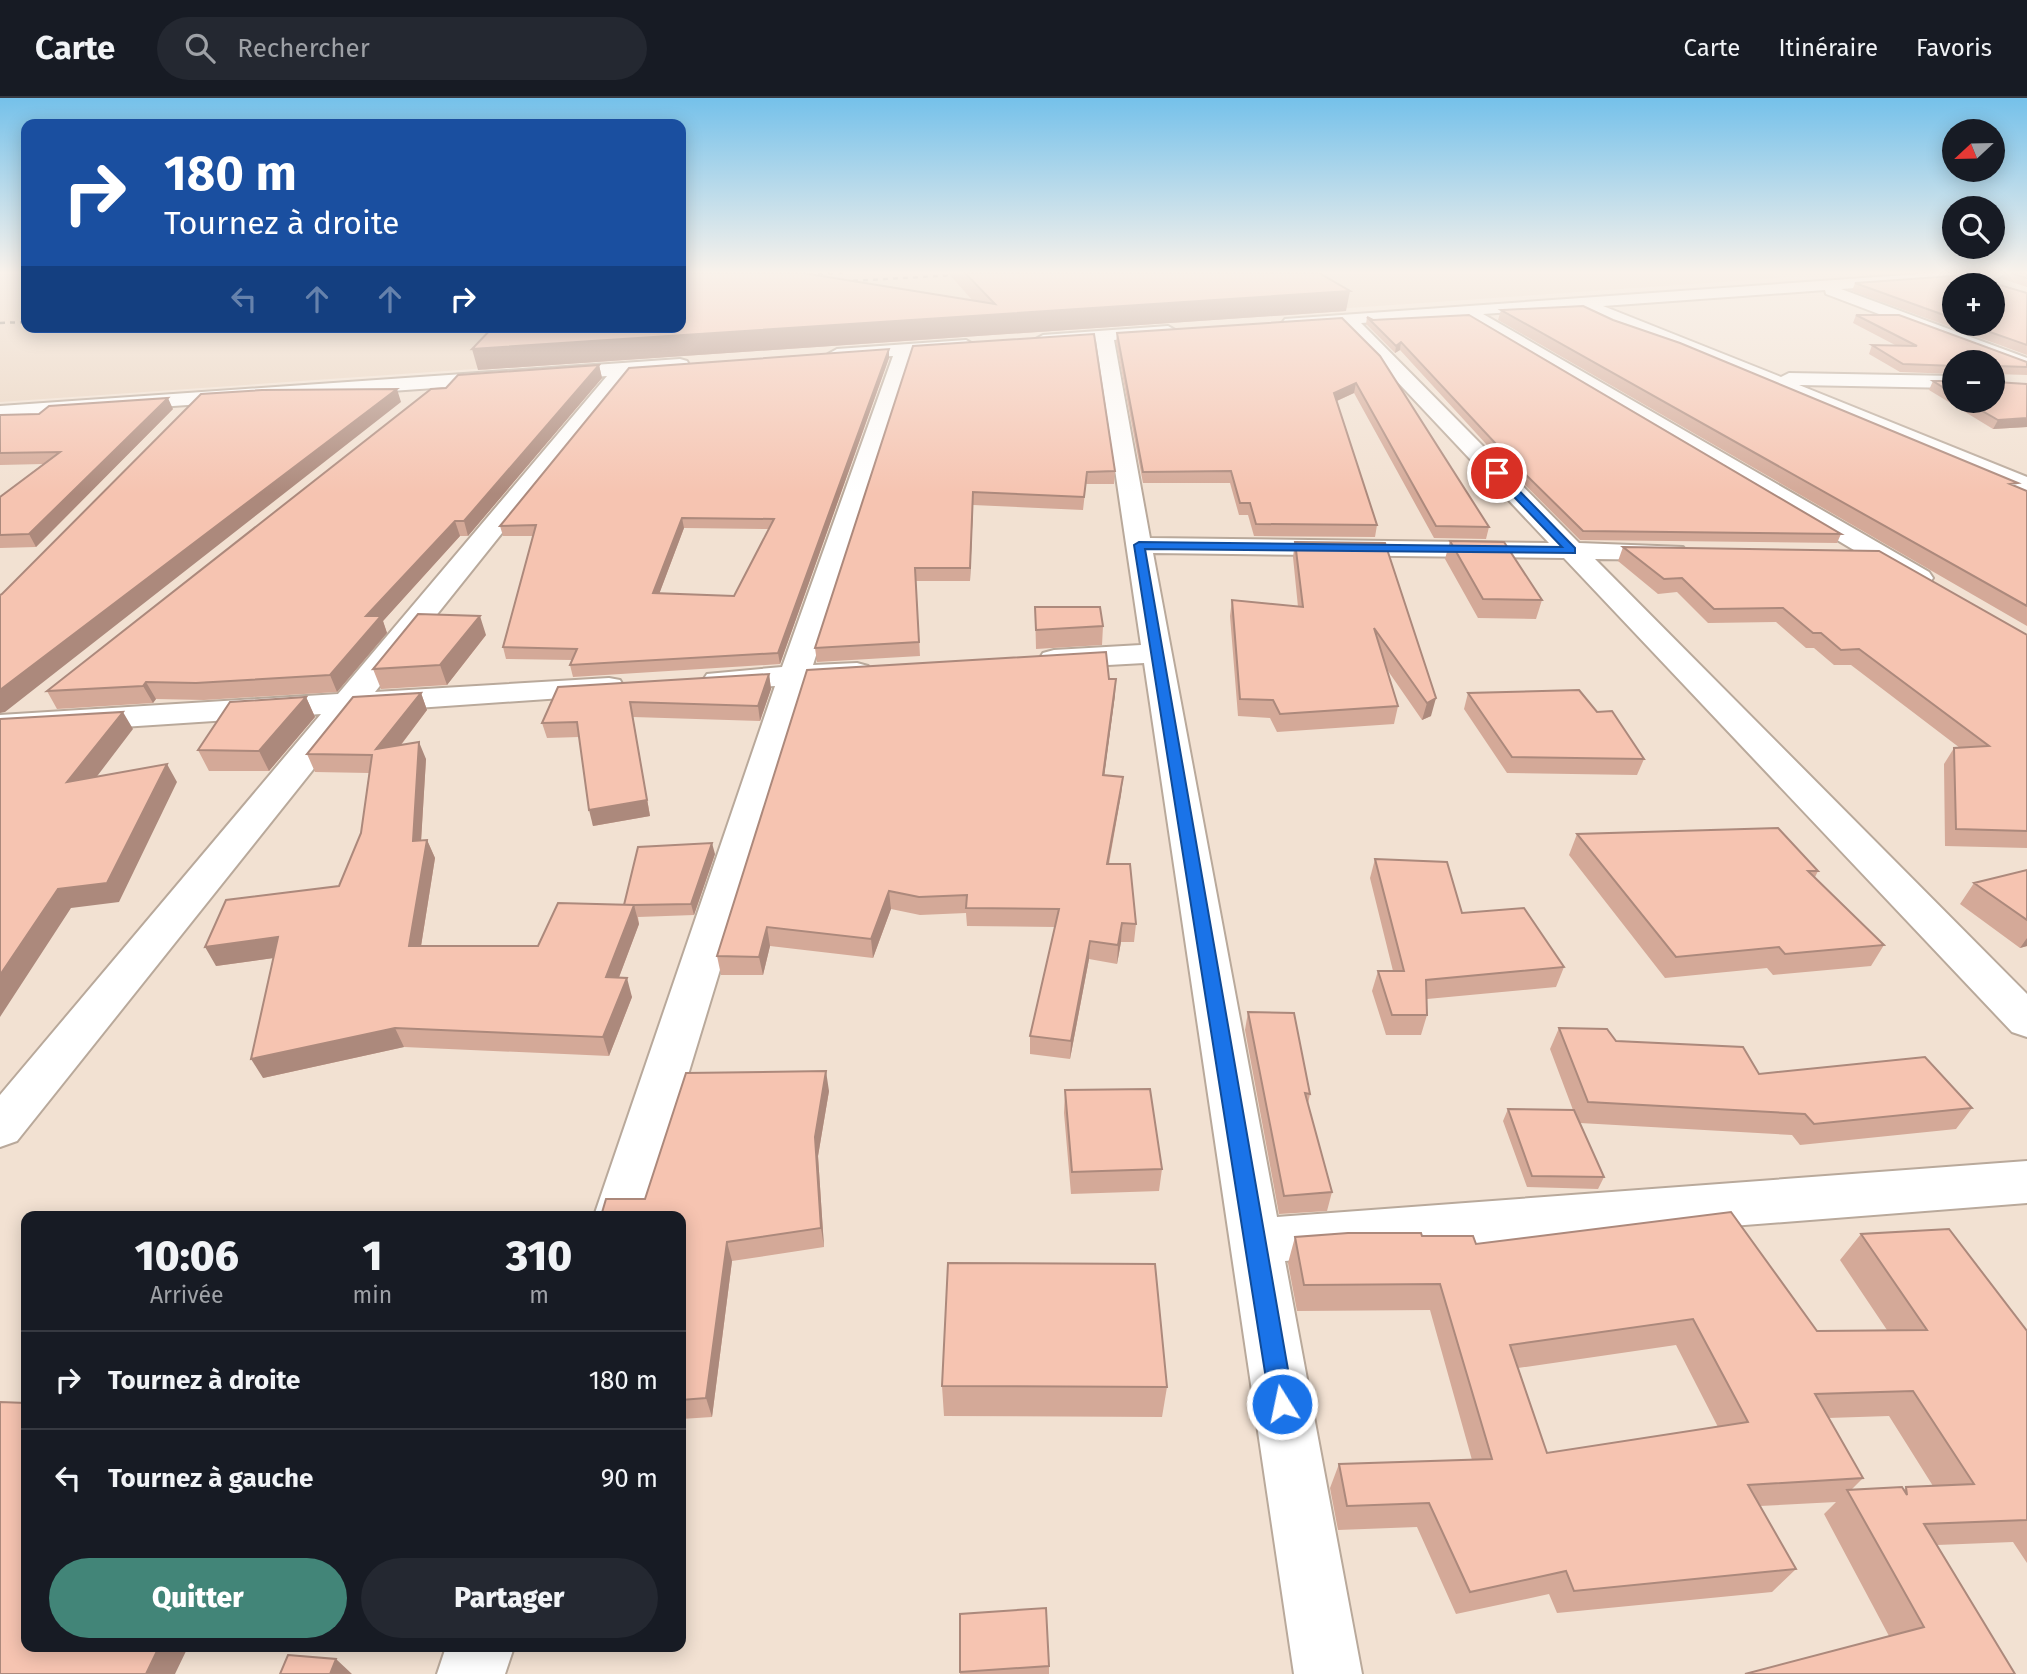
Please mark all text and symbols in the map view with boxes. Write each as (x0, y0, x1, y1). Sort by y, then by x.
search box (157, 17, 647, 80)
text: Carte (35, 28, 115, 68)
icon: search (181, 29, 219, 67)
text: Rechercher (237, 33, 370, 64)
text: Carte (1684, 34, 1740, 62)
text: Itinéraire (1778, 34, 1878, 62)
text: Favoris (1916, 34, 1992, 62)
north arrow (1942, 119, 2006, 182)
map controls (1942, 119, 2005, 413)
text: 180 m (164, 144, 297, 203)
icon: right (49, 147, 140, 238)
button: search (1942, 196, 2005, 259)
text: Tournez à droite (164, 204, 400, 242)
button: + (1942, 273, 2005, 336)
icon: left (225, 280, 263, 318)
icon: ahead (298, 280, 336, 318)
icon: ahead (371, 280, 409, 318)
icon: right (444, 280, 482, 318)
button: − (1942, 350, 2005, 413)
pin (1467, 443, 1527, 503)
icon: arrive (1478, 454, 1516, 492)
text: 10:06 (135, 1231, 239, 1281)
text: 1 (362, 1231, 382, 1281)
text: 310 (506, 1231, 572, 1281)
text: Arrivée (150, 1281, 224, 1309)
text: min (353, 1281, 392, 1309)
text: m (529, 1281, 549, 1309)
icon: right (49, 1361, 87, 1399)
text: Tournez à droite (108, 1365, 300, 1396)
text: 180 m (589, 1365, 658, 1396)
position arrow (1245, 1367, 1319, 1441)
icon: left (49, 1459, 87, 1497)
text: Tournez à gauche (108, 1463, 313, 1494)
text: 90 m (601, 1463, 658, 1494)
button: Quitter (49, 1558, 347, 1638)
button: Partager (361, 1558, 658, 1638)

